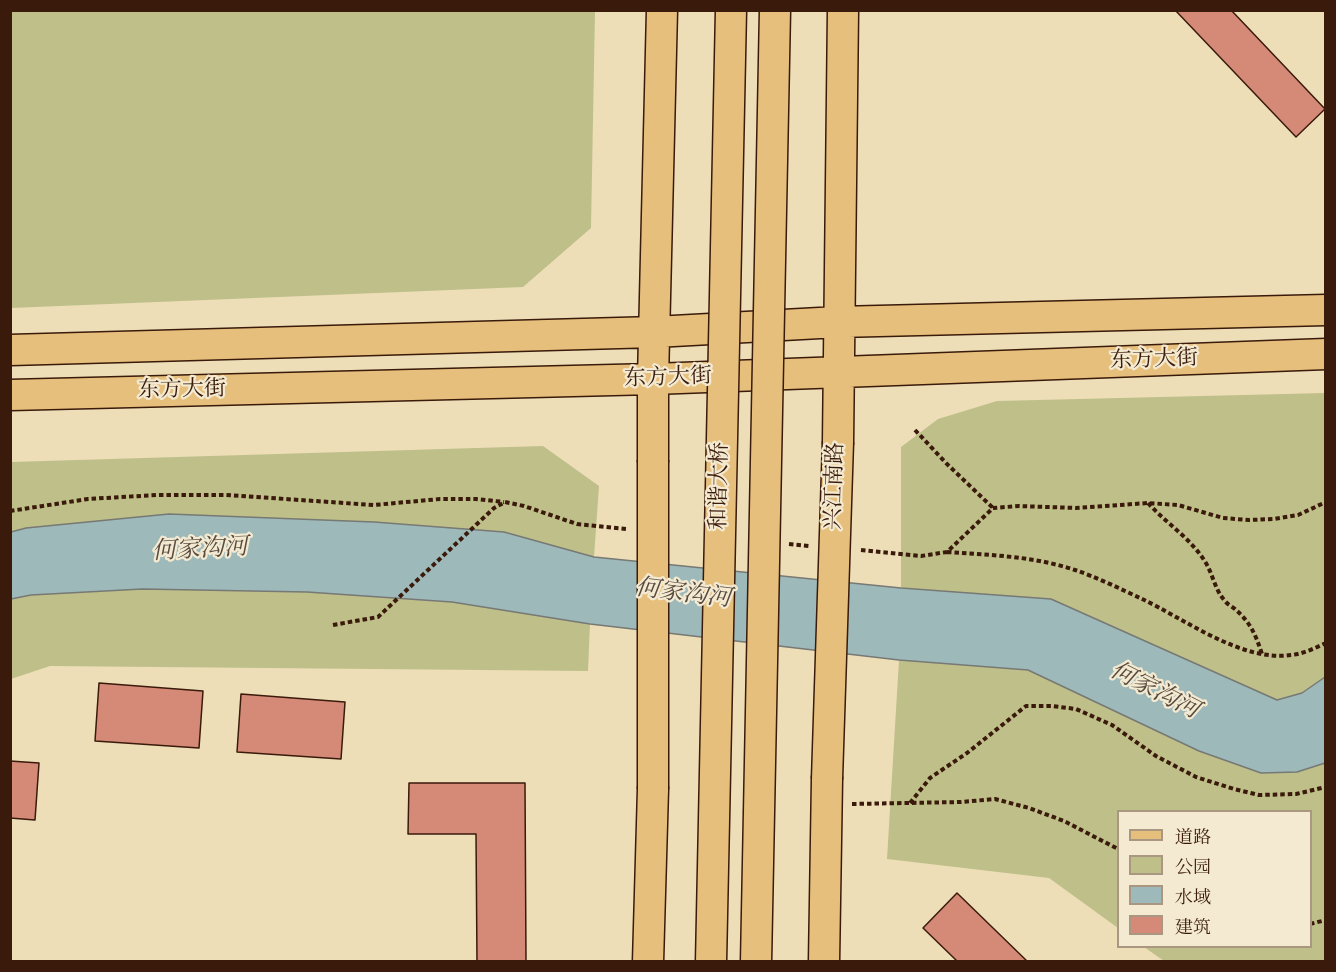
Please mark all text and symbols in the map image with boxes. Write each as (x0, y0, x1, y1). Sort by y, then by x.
street label: 东方大街 (1110, 346, 1198, 376)
street label: 东方大街 (624, 364, 712, 394)
street label: 东方大街 (138, 377, 226, 405)
street label: 和谐大桥 (707, 442, 735, 530)
street label: 兴江南路 (821, 442, 851, 530)
water label: 何家沟河 (151, 534, 249, 568)
water label: 何家沟河 (634, 575, 732, 615)
water label: 何家沟河 (1105, 657, 1203, 727)
legend (1117, 810, 1312, 948)
text: 道路 (1175, 827, 1211, 849)
text: 公园 (1175, 857, 1211, 879)
text: 水域 (1175, 887, 1211, 909)
text: 建筑 (1175, 917, 1211, 939)

